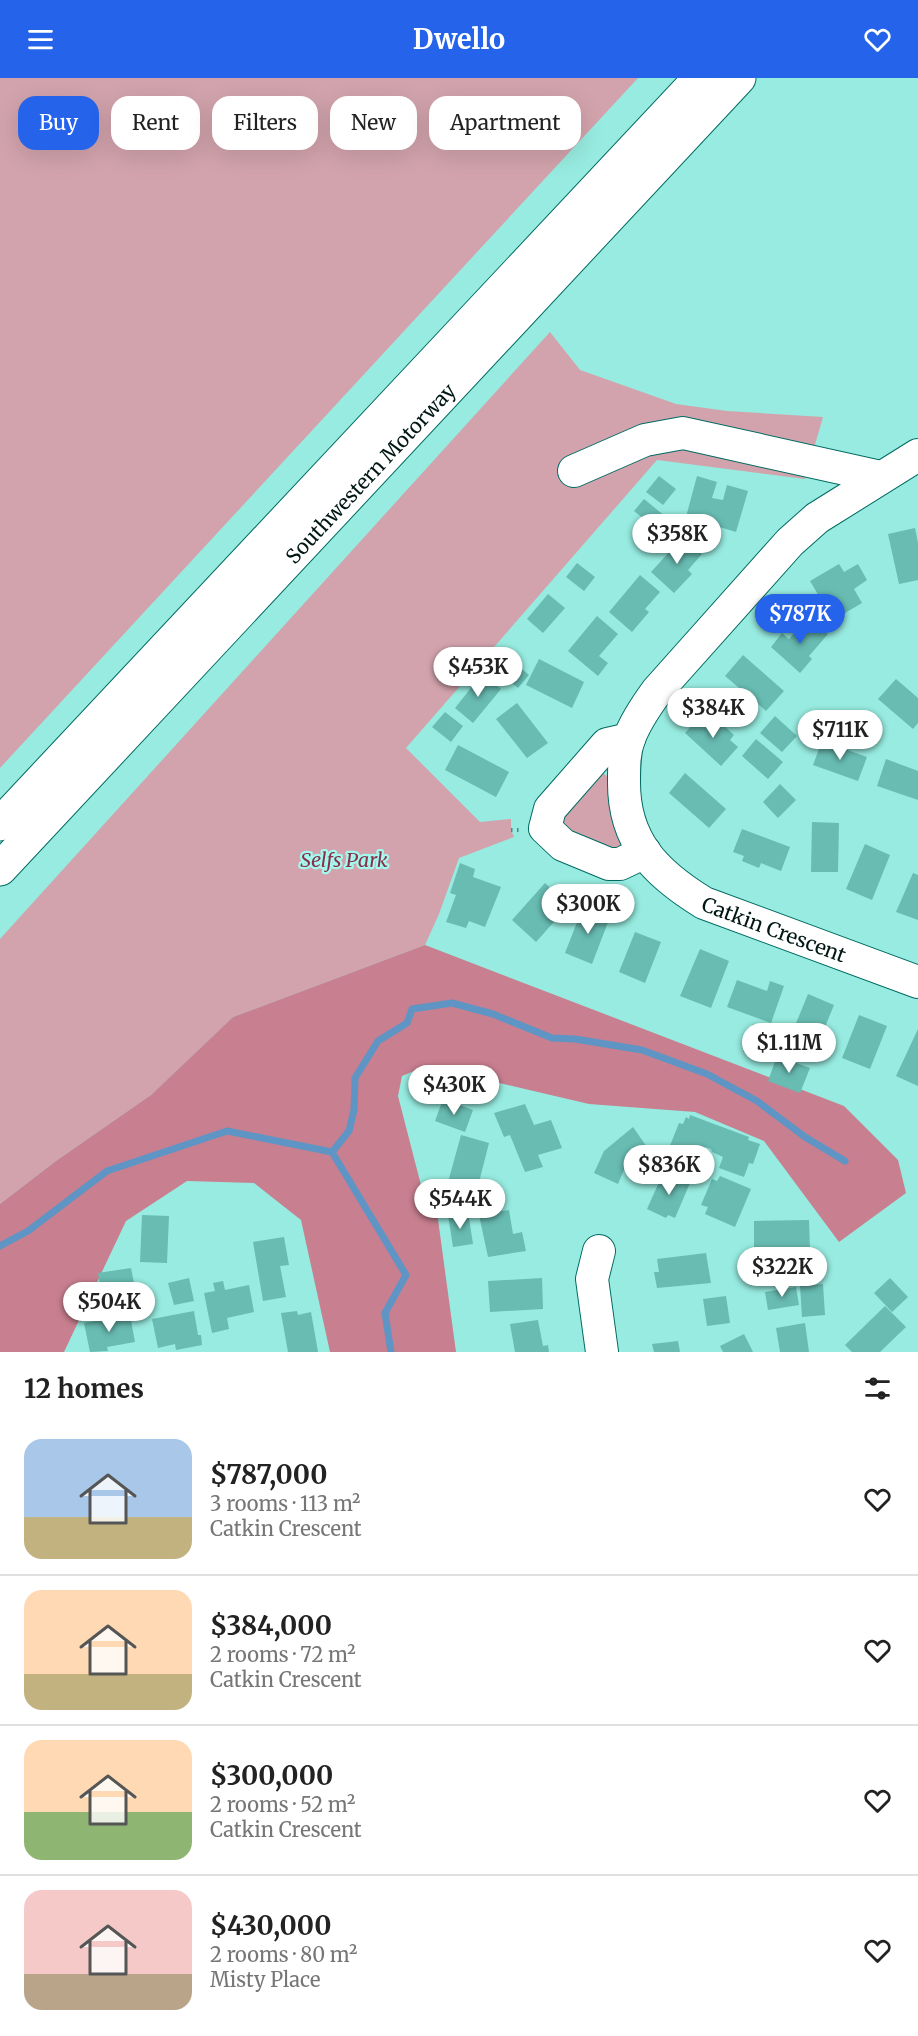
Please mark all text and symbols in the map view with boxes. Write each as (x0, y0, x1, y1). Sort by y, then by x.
text: Dwello (413, 22, 505, 56)
icon: menu (24, 23, 57, 56)
icon: heart (861, 23, 894, 56)
chip: Buy (18, 96, 99, 150)
chip: Rent (111, 96, 200, 150)
chip: Filters (212, 96, 318, 150)
chip: New (330, 96, 417, 150)
chip: Apartment (429, 96, 581, 150)
street label: Southwestern Motorway (280, 377, 460, 568)
pin: $358K (635, 514, 719, 565)
text: $358K (646, 521, 708, 546)
pin: $787K (758, 594, 842, 645)
text: $787K (769, 601, 831, 626)
pin: $453K (436, 647, 520, 698)
text: $453K (447, 654, 509, 679)
pin: $384K (671, 688, 755, 739)
text: $384K (681, 695, 745, 720)
pin: $711K (798, 710, 882, 761)
text: $711K (812, 717, 868, 742)
park label: Selfs Park (300, 847, 388, 872)
pin: $300K (546, 884, 630, 935)
text: $300K (556, 891, 620, 916)
street label: Catkin Crescent (699, 891, 850, 967)
pin: $1.11M (740, 1023, 838, 1074)
text: $1.11M (756, 1030, 822, 1055)
pin: $430K (412, 1065, 496, 1116)
text: $430K (422, 1072, 486, 1097)
pin: $836K (627, 1145, 711, 1196)
text: $836K (638, 1152, 700, 1177)
pin: $544K (418, 1179, 502, 1230)
text: $544K (428, 1186, 492, 1211)
pin: $322K (740, 1247, 824, 1298)
text: $322K (751, 1254, 813, 1279)
pin: $504K (67, 1282, 151, 1333)
text: $504K (77, 1289, 141, 1314)
text: 12 homes (24, 1372, 144, 1405)
icon: filters (861, 1372, 894, 1405)
text: $787,000 (210, 1458, 327, 1491)
icon: home (72, 1463, 144, 1535)
icon: heart (861, 1483, 894, 1516)
text: 3 rooms · 113 m² (210, 1491, 360, 1516)
text: Catkin Crescent (210, 1516, 362, 1541)
text: $384,000 (210, 1609, 332, 1642)
icon: home (72, 1614, 144, 1686)
icon: heart (861, 1634, 894, 1667)
text: 2 rooms · 72 m² (210, 1642, 356, 1667)
text: Catkin Crescent (210, 1667, 362, 1692)
text: $300,000 (210, 1759, 333, 1792)
icon: home (72, 1764, 144, 1836)
icon: heart (861, 1784, 894, 1817)
text: 2 rooms · 52 m² (210, 1792, 355, 1817)
text: Catkin Crescent (210, 1817, 362, 1842)
text: $430,000 (210, 1909, 331, 1942)
icon: home (72, 1914, 144, 1986)
icon: heart (861, 1934, 894, 1967)
text: 2 rooms · 80 m² (210, 1942, 357, 1967)
text: Misty Place (210, 1967, 320, 1992)

